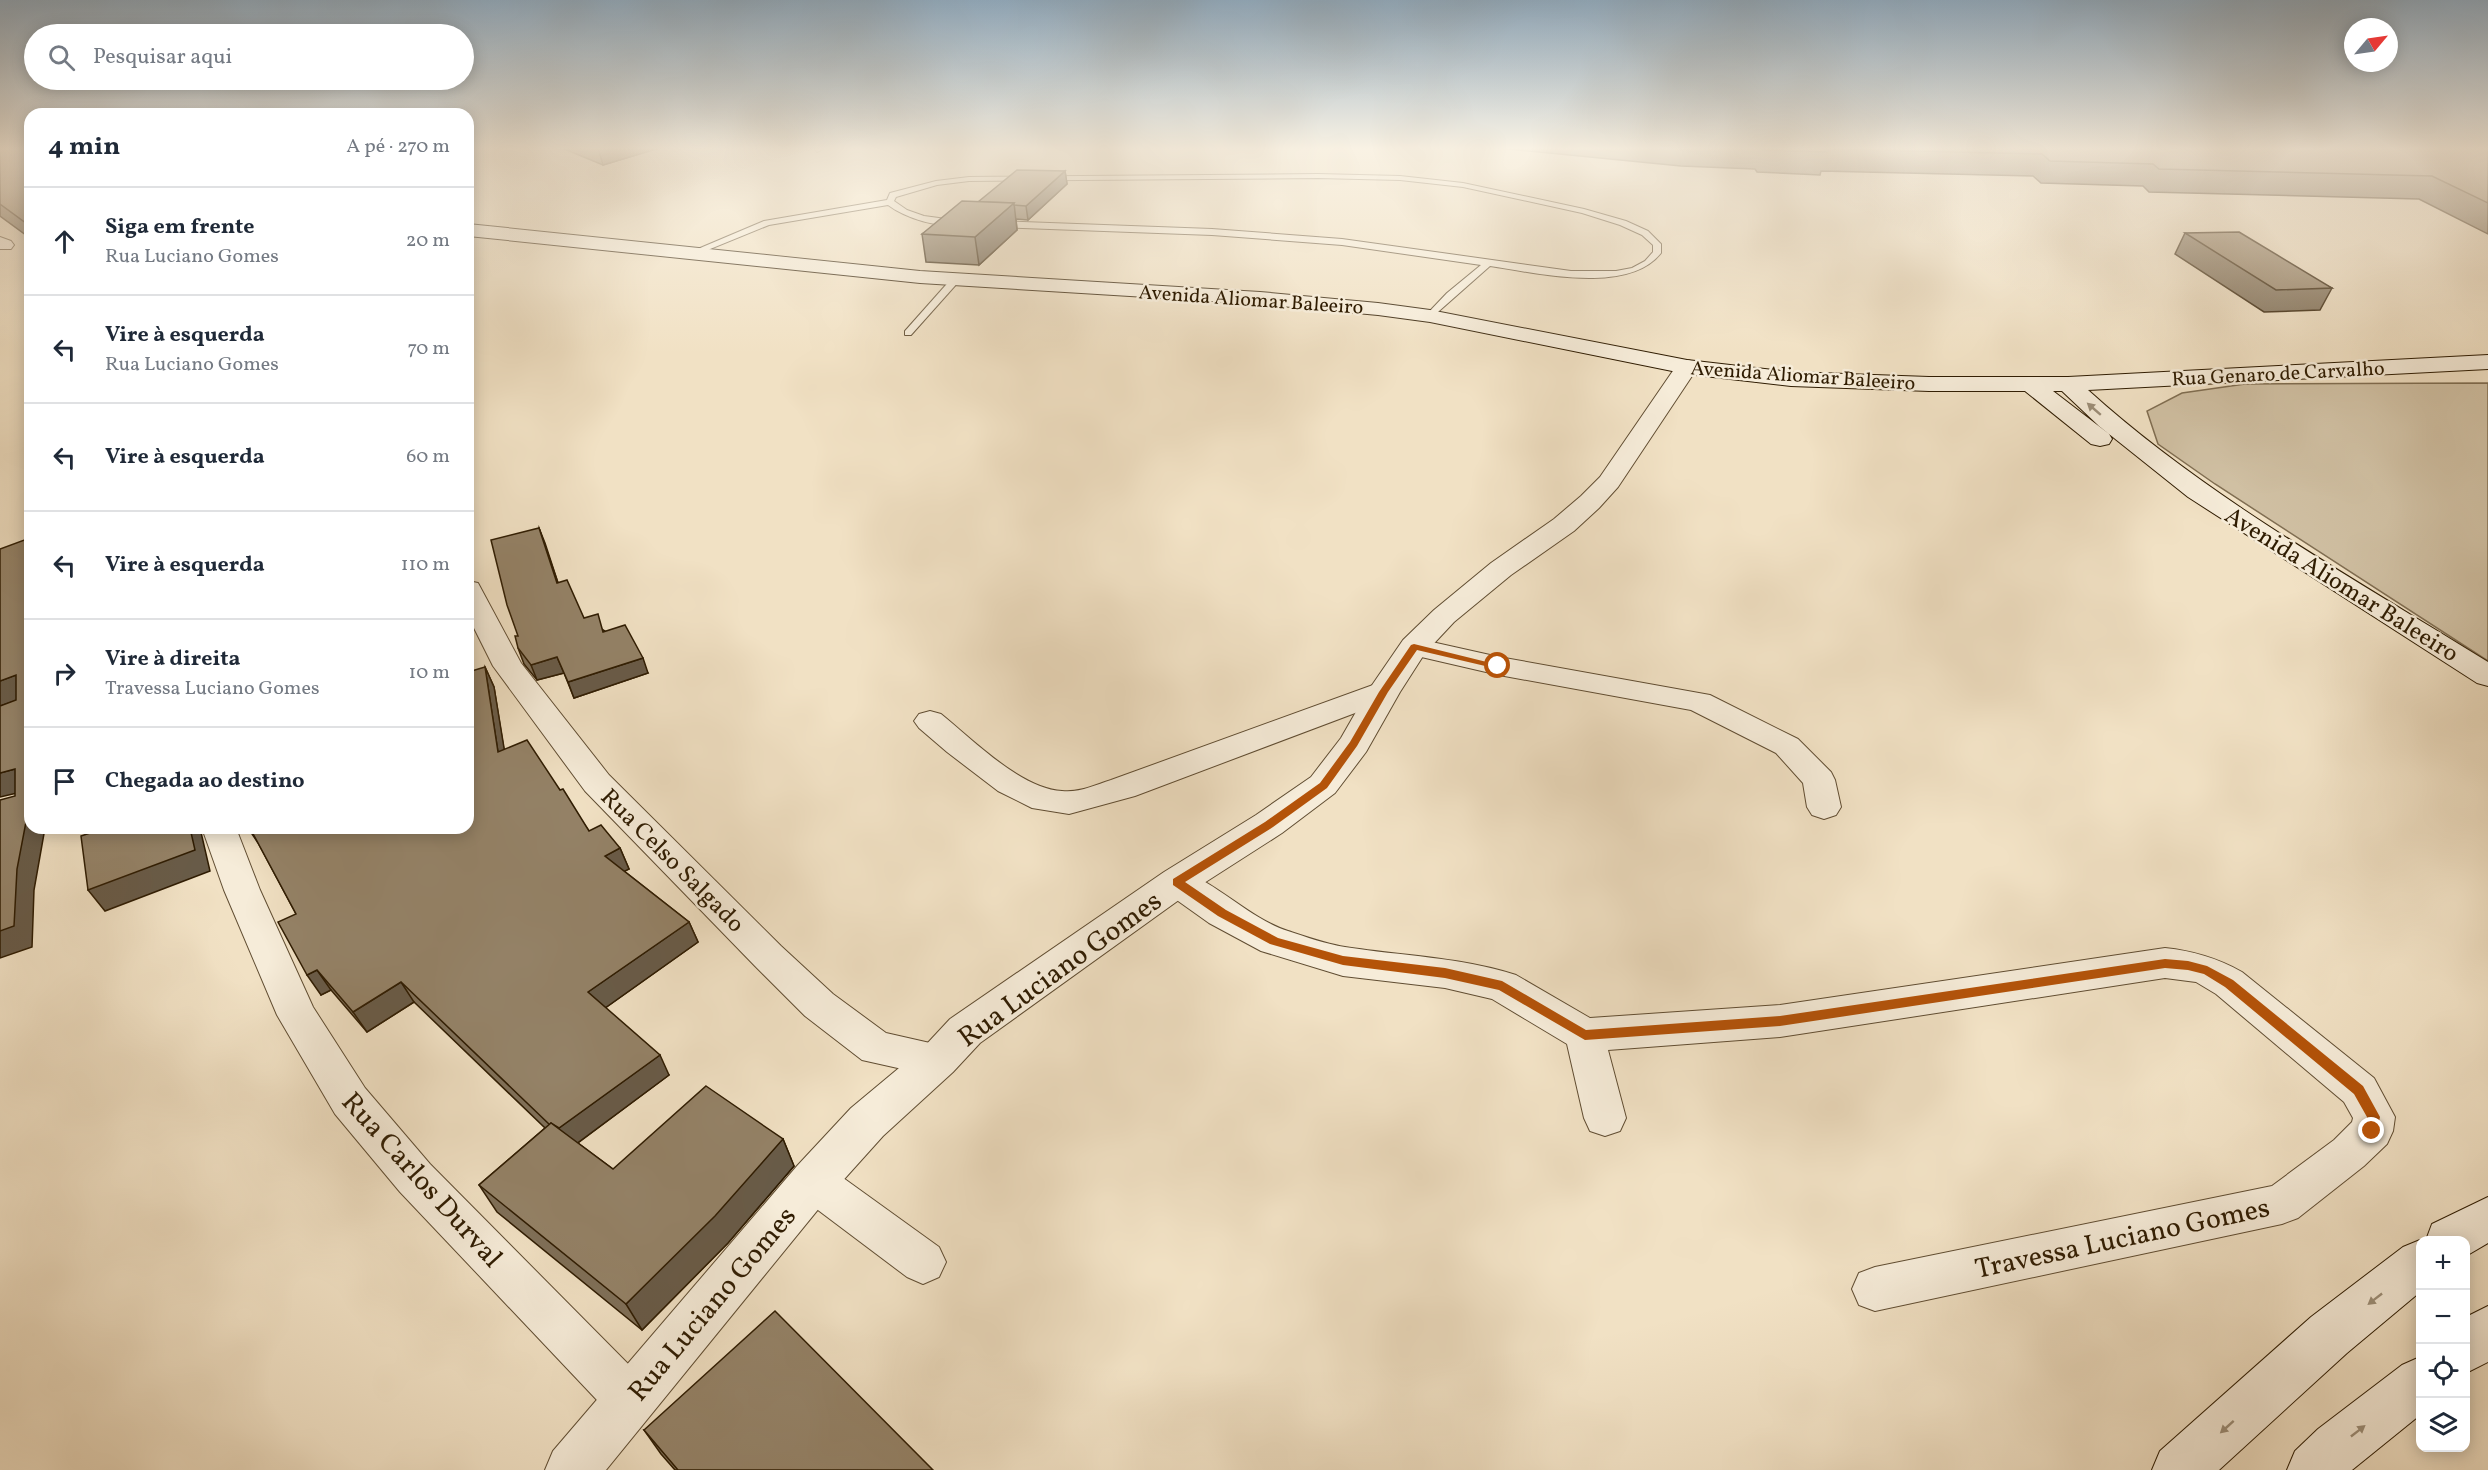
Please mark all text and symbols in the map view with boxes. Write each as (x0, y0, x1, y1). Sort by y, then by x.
north arrow (2344, 18, 2398, 72)
search box (24, 24, 474, 90)
icon: search (45, 41, 78, 74)
text: Pesquisar aqui (93, 42, 232, 73)
text: 4 min (48, 129, 120, 165)
text: A pé · 270 m (346, 133, 450, 161)
text: Siga em frente (105, 212, 255, 243)
icon: ahead (48, 225, 81, 258)
text: 20 m (406, 227, 450, 255)
text: Rua Luciano Gomes (105, 243, 279, 271)
street label: Avenida Aliomar Baleeiro (1138, 279, 1364, 323)
text: Vire à esquerda (105, 320, 265, 351)
icon: left (48, 333, 81, 366)
text: 70 m (407, 335, 450, 363)
text: Rua Luciano Gomes (105, 351, 279, 379)
street label: Avenida Aliomar Baleeiro (1690, 355, 1916, 399)
street label: Rua Genaro de Carvalho (2171, 355, 2385, 395)
one-way arrow (2087, 403, 2102, 416)
icon: left (48, 441, 81, 474)
text: Vire à esquerda (105, 442, 265, 473)
text: 60 m (406, 443, 450, 471)
street label: Avenida Aliomar Baleeiro (2217, 500, 2464, 672)
icon: left (48, 549, 81, 582)
text: Vire à esquerda (105, 550, 265, 581)
text: 110 m (401, 551, 450, 579)
text: Vire à direita (105, 644, 241, 675)
route start (1484, 652, 1510, 678)
icon: right (48, 657, 81, 690)
text: 10 m (409, 659, 450, 687)
text: Travessa Luciano Gomes (105, 675, 320, 703)
icon: arrive (48, 765, 81, 798)
text: Chegada ao destino (105, 766, 305, 797)
street label: Rua Celso Salgado (592, 782, 751, 941)
street label: Rua Luciano Gomes (951, 883, 1170, 1057)
street label: Rua Carlos Durval (332, 1084, 511, 1277)
route end (2358, 1117, 2384, 1143)
street label: Travessa Luciano Gomes (1972, 1189, 2273, 1290)
street label: Rua Luciano Gomes (620, 1199, 806, 1410)
map controls (2416, 1236, 2470, 1452)
button: + (2416, 1236, 2470, 1290)
button: − (2416, 1290, 2470, 1344)
one-way arrow (2367, 1293, 2382, 1305)
button: locate (2416, 1344, 2470, 1398)
button: layers (2416, 1398, 2470, 1452)
one-way arrow (2220, 1420, 2235, 1434)
one-way arrow (2350, 1425, 2366, 1438)

